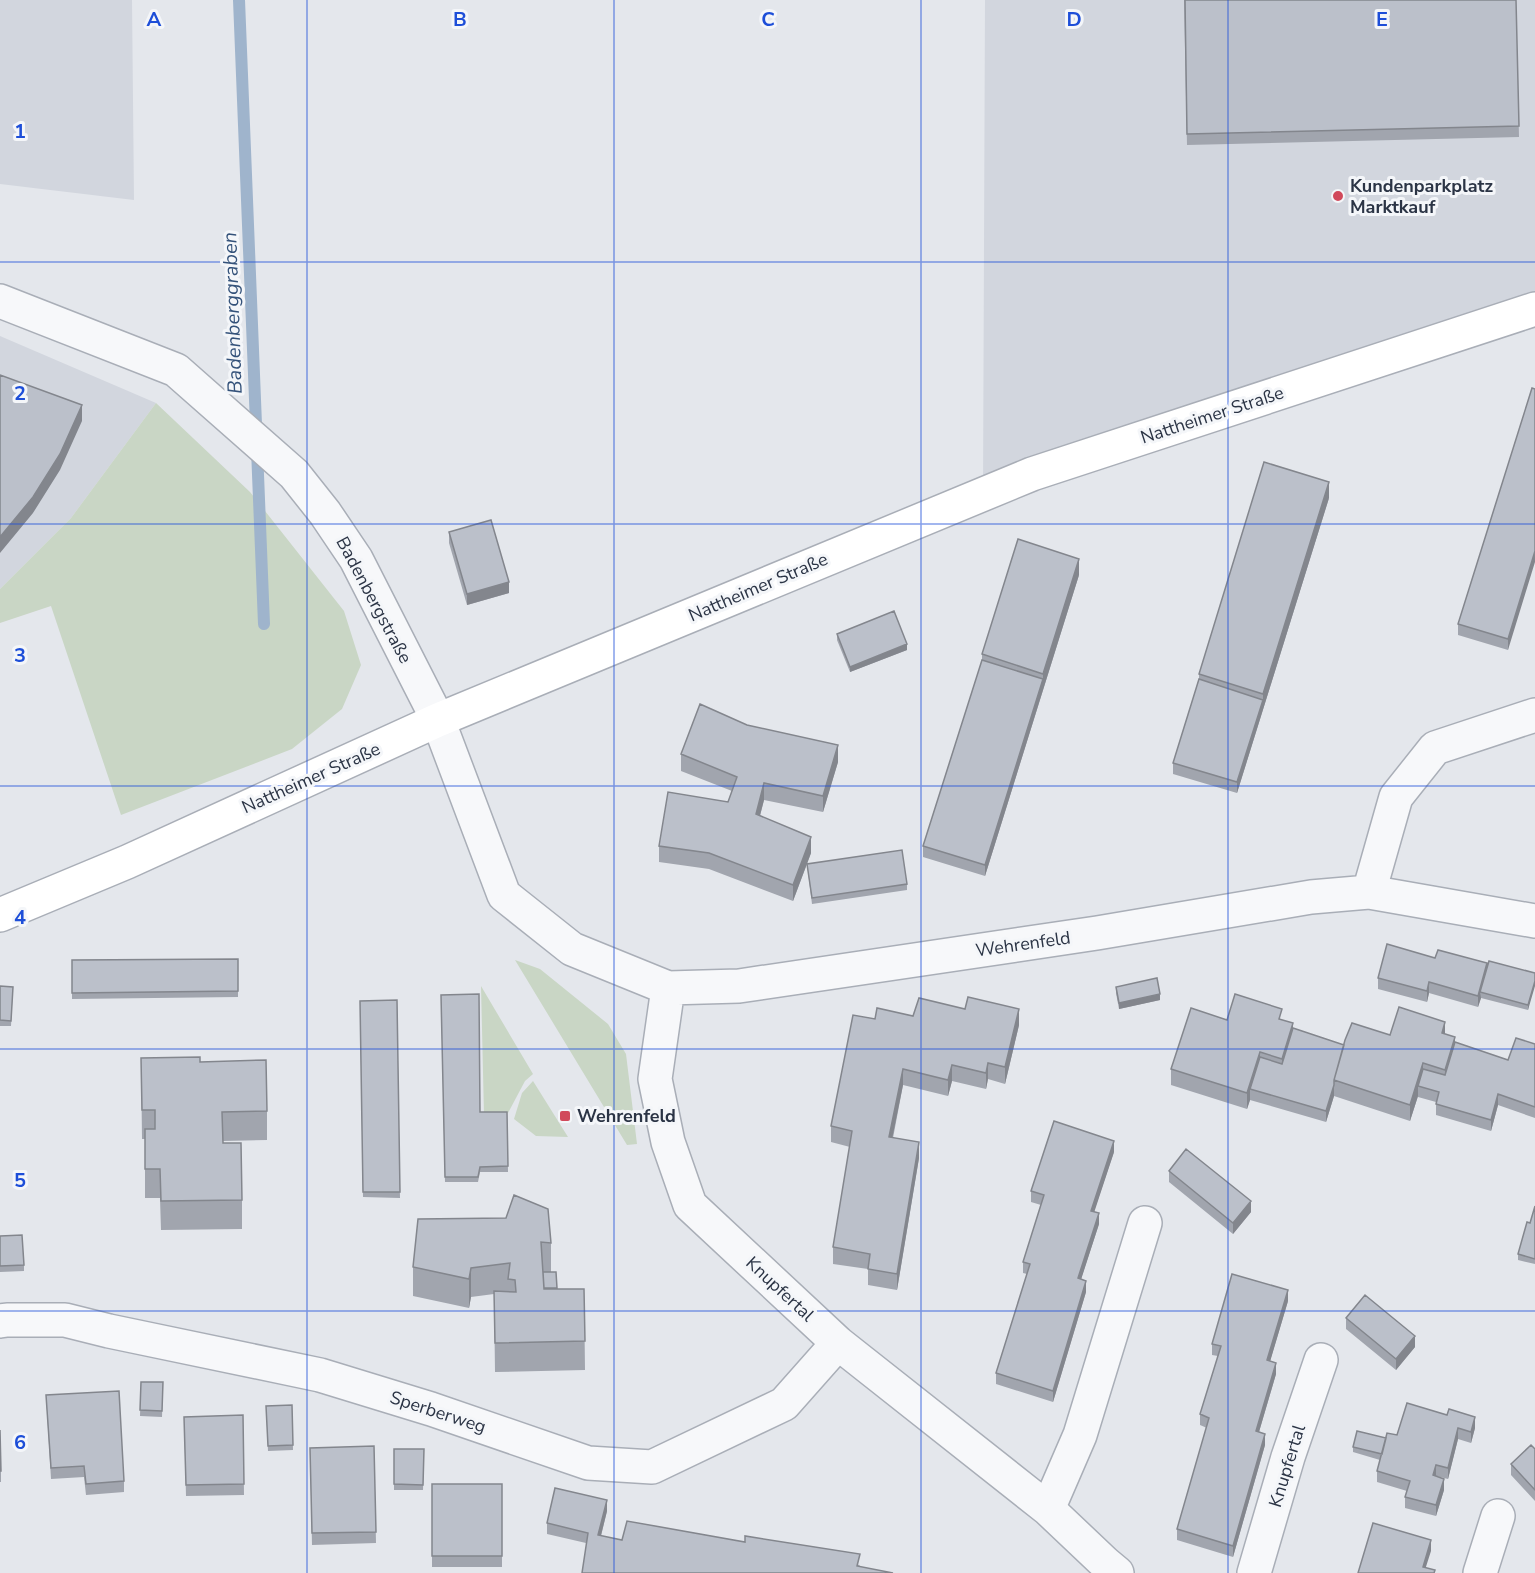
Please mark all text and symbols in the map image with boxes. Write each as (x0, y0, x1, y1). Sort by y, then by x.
text: A (147, 6, 162, 33)
text: B (453, 6, 467, 33)
text: C (761, 6, 775, 33)
text: D (1066, 6, 1082, 33)
text: E (1376, 6, 1388, 33)
text: 1 (14, 118, 26, 145)
place label: Kundenparkplatz Marktkauf (1350, 174, 1493, 219)
marker: Kundenparkplatz Marktkauf (1331, 189, 1345, 203)
water label: Badenberggraben (216, 232, 249, 394)
text: 2 (14, 380, 26, 407)
street label: Nattheimer Straße (1137, 381, 1287, 449)
street label: Badenbergstraße (330, 532, 418, 668)
street label: Nattheimer Straße (685, 547, 831, 627)
text: 3 (14, 642, 26, 669)
street label: Nattheimer Straße (238, 737, 384, 819)
text: 4 (14, 904, 26, 931)
street label: Wehrenfeld (974, 925, 1072, 963)
place label: Wehrenfeld (577, 1104, 676, 1128)
marker: Wehrenfeld (558, 1109, 572, 1123)
text: 5 (14, 1167, 26, 1194)
street label: Knupfertal (741, 1251, 820, 1327)
street label: Sperberweg (387, 1385, 489, 1439)
street label: Knupfertal (1263, 1421, 1311, 1510)
text: 6 (14, 1429, 26, 1456)

